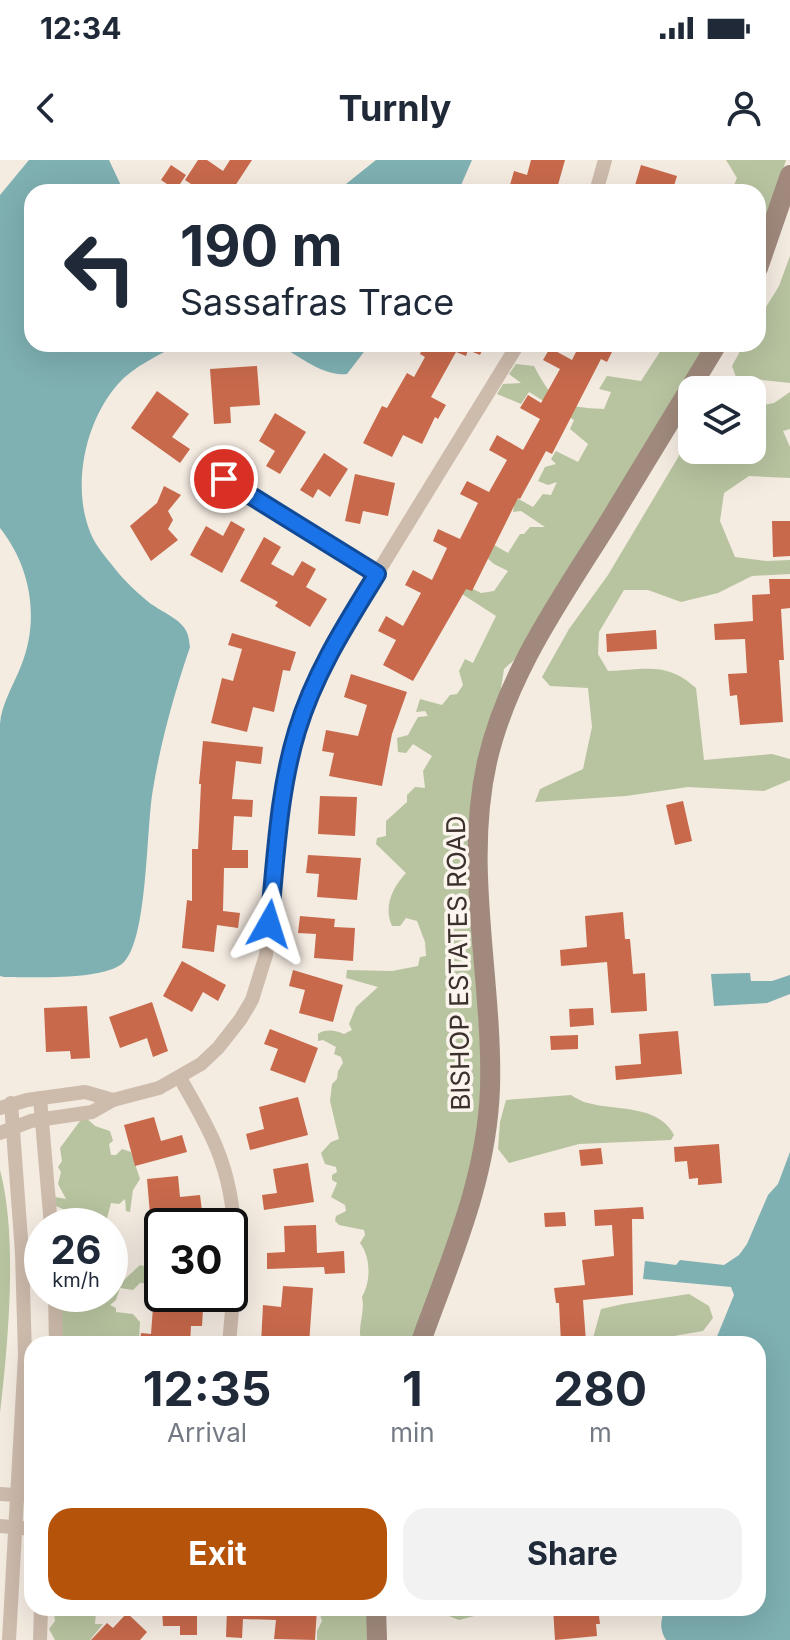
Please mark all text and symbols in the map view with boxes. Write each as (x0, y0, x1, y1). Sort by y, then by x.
text: 12:34 (40, 10, 122, 46)
icon: back (24, 86, 68, 130)
text: Turnly (339, 86, 451, 130)
icon: person (722, 86, 766, 130)
text: 190 m (180, 212, 343, 280)
icon: left (48, 216, 152, 320)
text: Sassafras Trace (180, 280, 454, 324)
map controls (678, 376, 766, 464)
button: layers (678, 376, 766, 464)
pin (190, 445, 258, 513)
icon: arrive (202, 457, 246, 501)
street label: BISHOP ESTATES ROAD (440, 815, 476, 1111)
position arrow (227, 882, 311, 966)
speed limit sign: 30 (144, 1208, 248, 1312)
text: 26 (50, 1225, 102, 1274)
text: km/h (52, 1268, 100, 1292)
text: 12:35 (143, 1359, 271, 1418)
text: 1 (402, 1359, 423, 1418)
text: 280 (553, 1359, 647, 1418)
text: Arrival (167, 1417, 247, 1448)
text: min (390, 1417, 435, 1448)
text: m (589, 1417, 612, 1448)
button: Exit (48, 1508, 387, 1600)
button: Share (403, 1508, 742, 1600)

